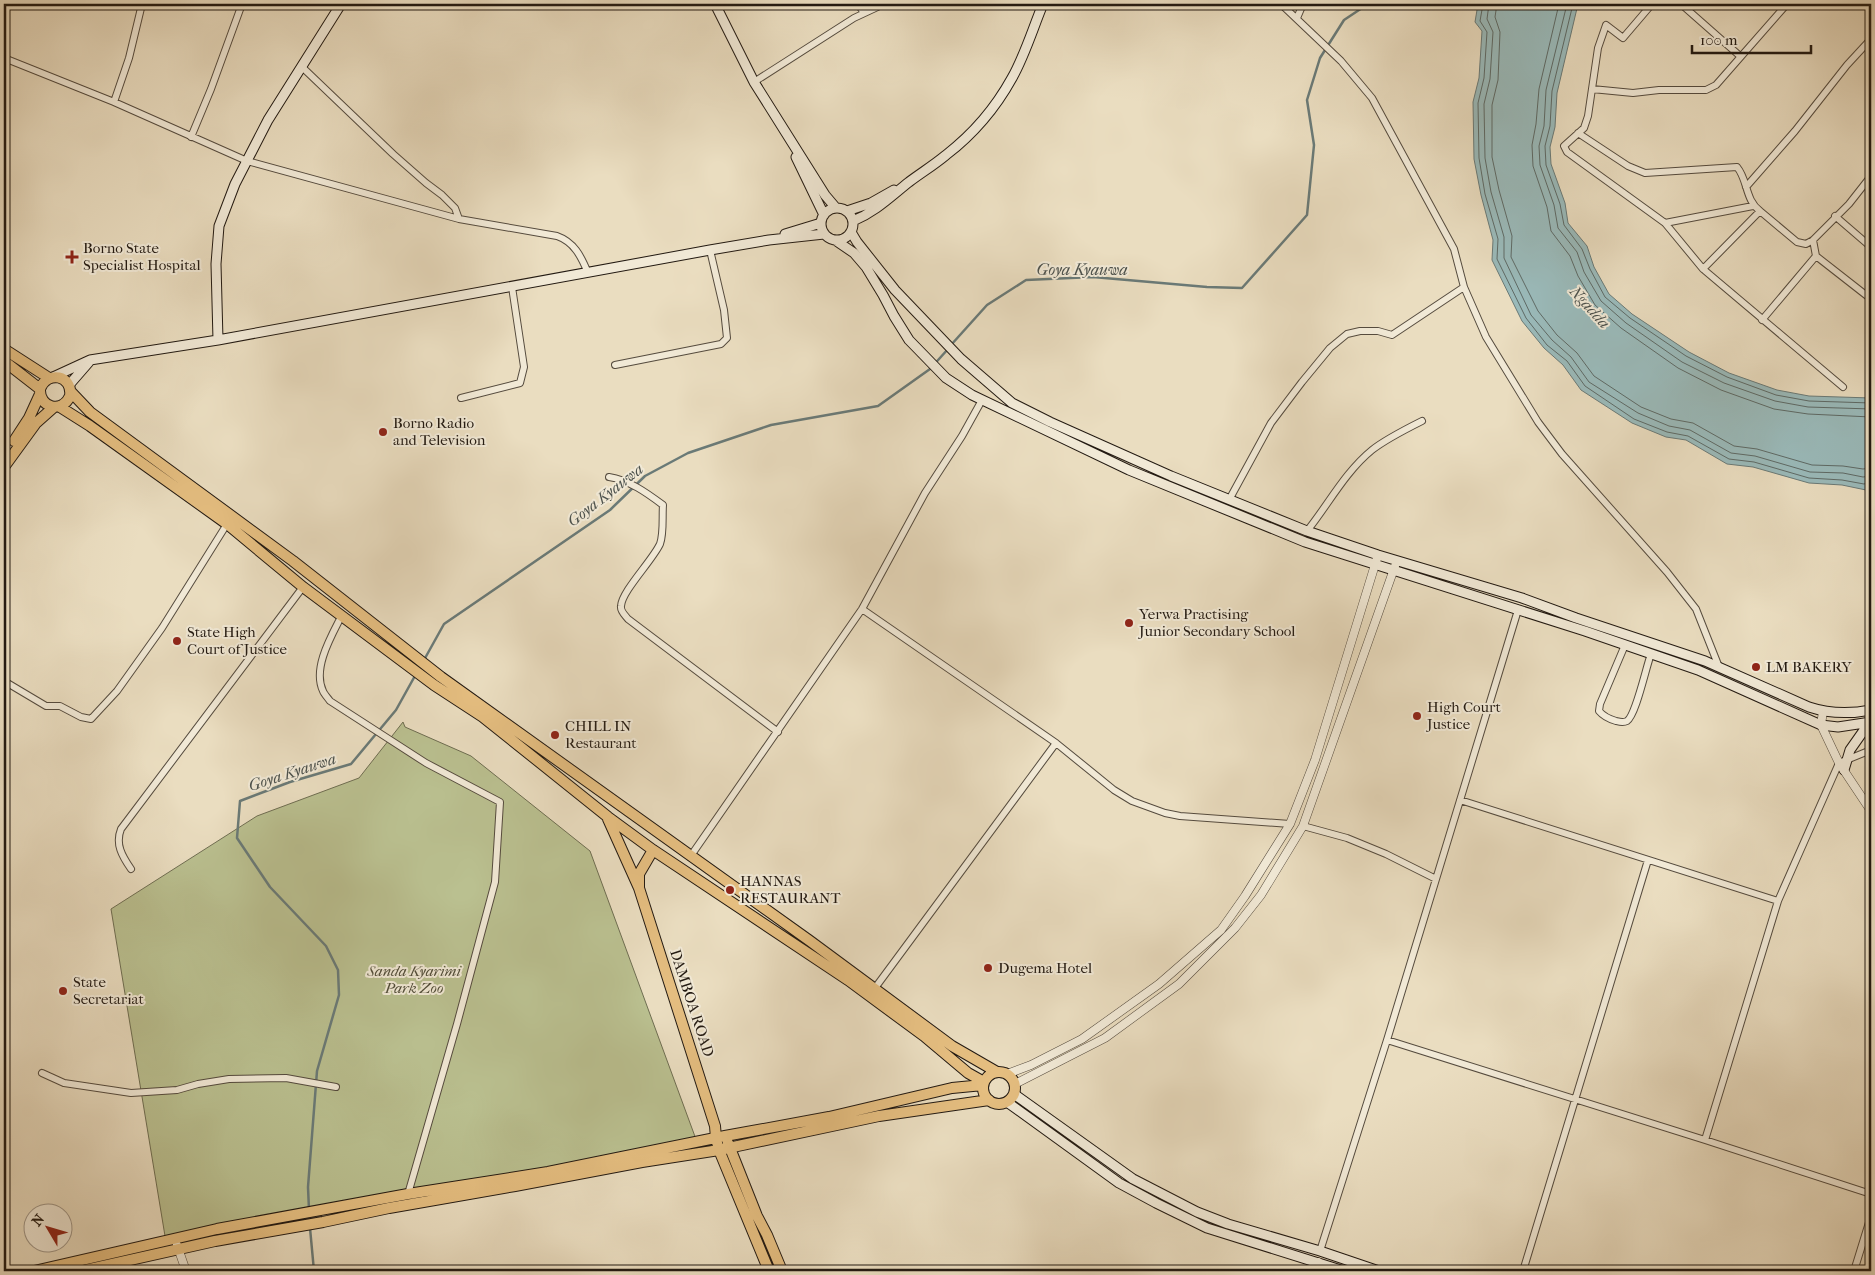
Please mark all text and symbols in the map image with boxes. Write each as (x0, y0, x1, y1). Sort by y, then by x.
scale bar (1692, 22, 1811, 54)
text: 100 m (1700, 31, 1738, 49)
place label: Borno State Specialist Hospital (83, 239, 201, 274)
marker: Borno State Specialist Hospital (65, 250, 79, 264)
water label: Goya Kyauwa (1036, 260, 1128, 279)
water label: Ngadda (1565, 281, 1614, 332)
place label: Borno Radio and Television (393, 414, 486, 449)
marker: Borno Radio and Television (377, 426, 389, 438)
water label: Goya Kyauwa (563, 459, 647, 531)
place label: Yerwa Practising Junior Secondary School (1138, 605, 1296, 640)
marker: Yerwa Practising Junior Secondary School (1123, 617, 1135, 629)
place label: State High Court of Justice (187, 623, 287, 658)
marker: State High Court of Justice (171, 635, 183, 647)
place label: LM BAKERY (1766, 658, 1853, 676)
marker: LM BAKERY (1750, 661, 1762, 673)
place label: High Court Justice (1426, 698, 1501, 733)
marker: High Court Justice (1411, 710, 1423, 722)
place label: CHILL IN Restaurant (565, 717, 637, 752)
marker: CHILL IN Restaurant (549, 729, 561, 741)
water label: Goya Kyauwa (246, 749, 338, 795)
place label: HANNAS RESTAURANT (740, 872, 841, 907)
marker: HANNAS RESTAURANT (724, 884, 736, 896)
street label: DAMBOA ROAD (666, 947, 718, 1059)
place label: Dugema Hotel (998, 959, 1092, 977)
park label: Sanda Kyarimi Park Zoo (366, 962, 462, 997)
marker: Dugema Hotel (982, 962, 994, 974)
place label: State Secretariat (73, 973, 145, 1008)
marker: State Secretariat (57, 985, 69, 997)
north arrow (22, 1202, 72, 1252)
text: N (28, 1211, 48, 1230)

